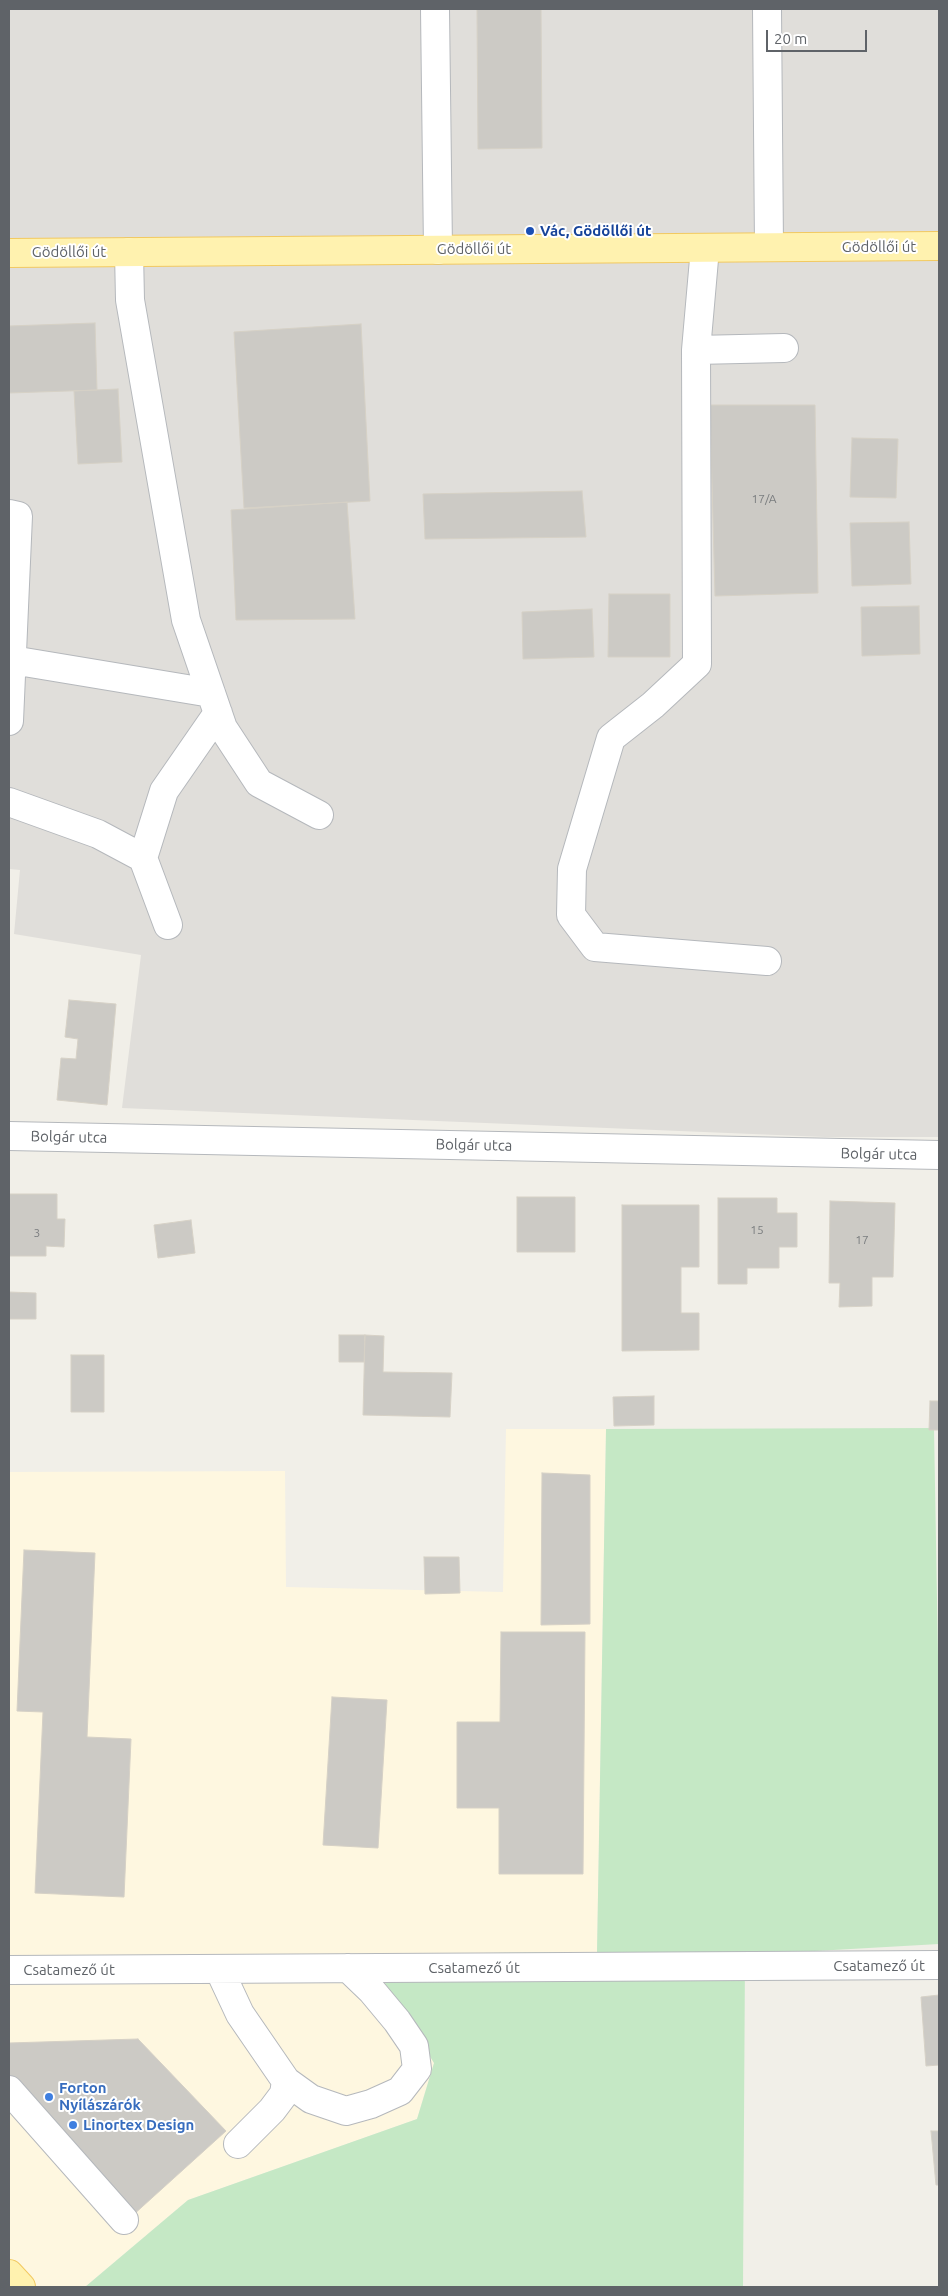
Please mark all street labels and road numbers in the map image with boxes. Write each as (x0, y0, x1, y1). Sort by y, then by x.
street label: Gödöllői út (842, 238, 916, 256)
street label: Gödöllői út (437, 240, 511, 258)
street label: Gödöllői út (32, 243, 106, 261)
street label: Bolgár utca (30, 1127, 108, 1147)
street label: Bolgár utca (435, 1135, 513, 1155)
street label: Bolgár utca (840, 1144, 918, 1164)
street label: Csatamező út (833, 1957, 925, 1975)
street label: Csatamező út (428, 1959, 520, 1977)
street label: Csatamező út (23, 1961, 115, 1979)

